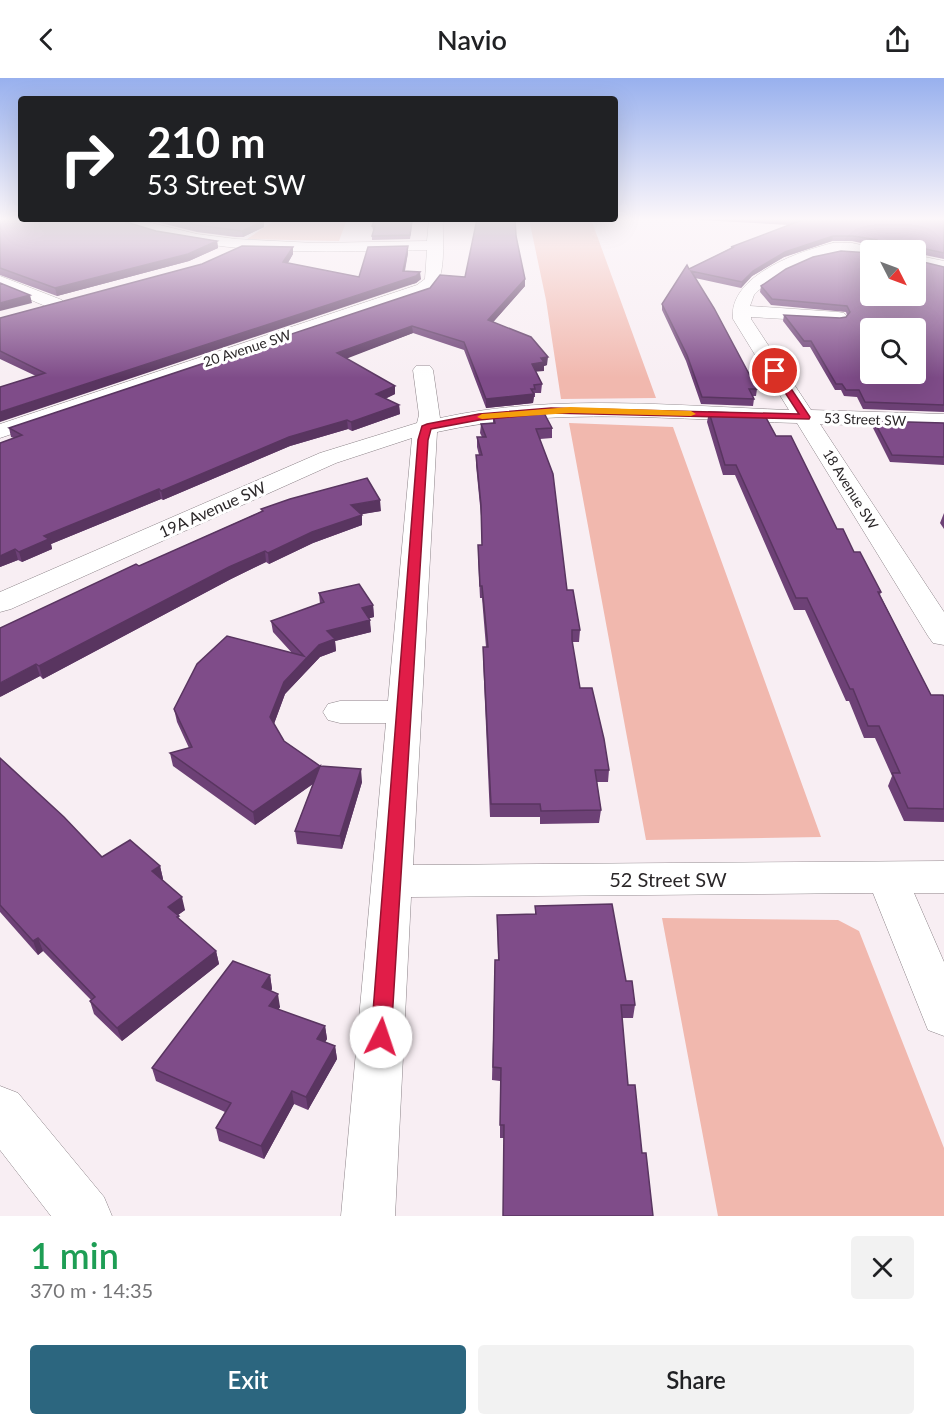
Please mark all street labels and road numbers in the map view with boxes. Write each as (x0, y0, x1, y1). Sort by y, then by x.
street label: 20 Avenue SW (201, 326, 294, 370)
street label: 53 Street SW (824, 409, 907, 429)
street label: 18 Avenue SW (820, 446, 883, 533)
street label: 19A Avenue SW (156, 477, 269, 541)
street label: 52 Street SW (609, 867, 727, 891)

